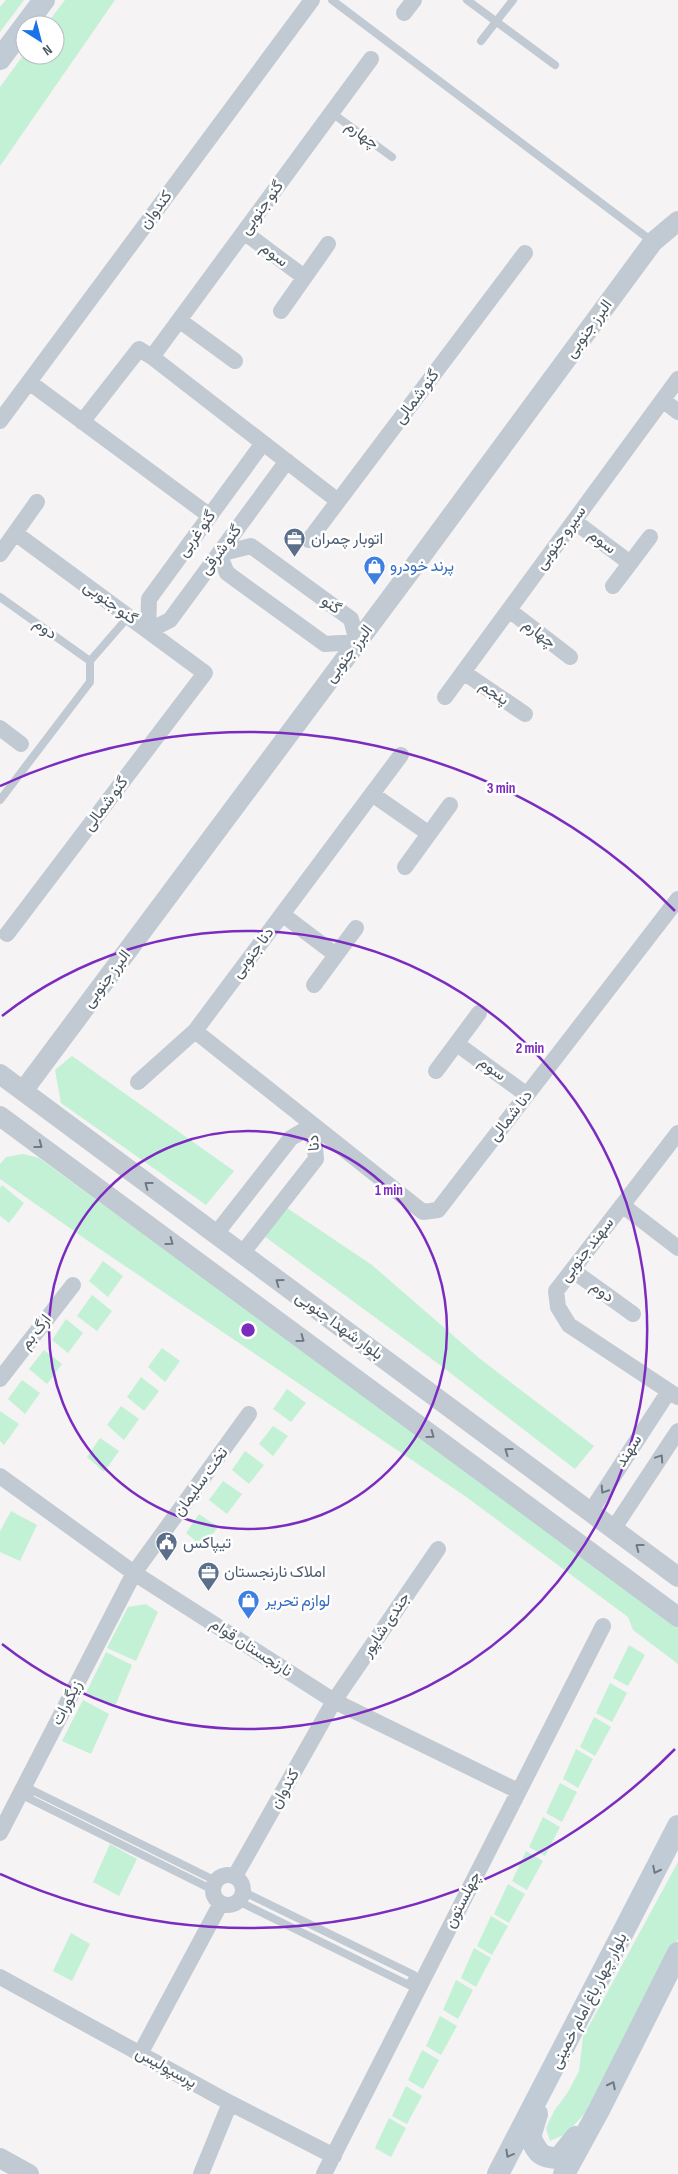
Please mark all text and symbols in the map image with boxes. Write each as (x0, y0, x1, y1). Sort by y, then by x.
north arrow (15, 15, 65, 65)
text: N (39, 41, 55, 59)
street label: چهارم (341, 117, 383, 154)
street label: گنو جنوبی (236, 177, 288, 239)
street label: کندوان (136, 187, 176, 233)
street label: سوم (257, 239, 291, 271)
street label: البرز جنوبی (561, 296, 617, 362)
street label: گنو شمالی (390, 366, 444, 428)
street label: سیرو جنوبی (531, 502, 591, 574)
street label: گنو غربی (174, 507, 220, 561)
street label: گنو شرقی (196, 521, 246, 579)
street label: سوم (585, 526, 619, 558)
office icon: اتوبار چمران (283, 527, 307, 558)
place label: اتوبار چمران (311, 530, 383, 550)
shop icon: پرند خودرو (362, 554, 386, 585)
place label: پرند خودرو (390, 557, 454, 577)
street label: گنو جنوبی (79, 577, 141, 629)
street label: گنو (317, 592, 345, 618)
street label: دوم (30, 614, 60, 644)
street label: چهارم (518, 615, 560, 654)
street label: البرز جنوبی (321, 621, 377, 687)
street label: پنجم (475, 676, 512, 711)
street label: گنو شمالی (79, 773, 133, 835)
text: 3 min (487, 779, 515, 798)
street label: دنا جنوبی (228, 924, 278, 982)
street label: البرز جنوبی (79, 946, 135, 1012)
text: 2 min (516, 1039, 544, 1058)
street label: سوم (475, 1053, 509, 1085)
street label: دنا شمالی (485, 1087, 537, 1145)
street label: دنا (304, 1134, 324, 1152)
one-way arrow (33, 1140, 42, 1148)
text: 1 min (375, 1181, 403, 1200)
one-way arrow (144, 1182, 154, 1191)
street label: سهند جنوبی (556, 1214, 618, 1286)
one-way arrow (164, 1236, 174, 1245)
street label: دوم (587, 1277, 617, 1307)
one-way arrow (275, 1279, 285, 1288)
street label: بلوار شهدا جنوبی (291, 1288, 387, 1364)
street label: ارگ بم (16, 1311, 56, 1353)
centre of rings (239, 1321, 257, 1339)
one-way arrow (295, 1333, 304, 1341)
one-way arrow (425, 1429, 435, 1438)
street label: سهند (612, 1431, 646, 1471)
street label: تخت سلیمان (170, 1444, 233, 1520)
one-way arrow (504, 1448, 514, 1457)
one-way arrow (654, 1454, 663, 1464)
one-way arrow (601, 1484, 610, 1494)
public building icon: تیپاکس (155, 1531, 179, 1562)
place label: تیپاکس (183, 1534, 231, 1554)
one-way arrow (635, 1544, 645, 1553)
office icon: املاک نارنجستان (196, 1560, 220, 1591)
place label: املاک نارنجستان (224, 1563, 326, 1582)
shop icon: لوازم تحریر (237, 1589, 261, 1620)
street label: جندی شاپور (357, 1589, 415, 1662)
place label: لوازم تحریر (264, 1592, 330, 1611)
street label: نارنجستان قوام (207, 1615, 295, 1681)
street label: زیگورات (48, 1677, 86, 1729)
street label: کندوان (266, 1766, 304, 1812)
one-way arrow (652, 1865, 662, 1874)
street label: چهلستون (441, 1868, 486, 1932)
street label: بلوار چهار باغ امام خمینی (546, 1930, 632, 2073)
street label: پرسپولیس (132, 2043, 200, 2093)
one-way arrow (606, 2081, 616, 2090)
one-way arrow (505, 2149, 515, 2158)

